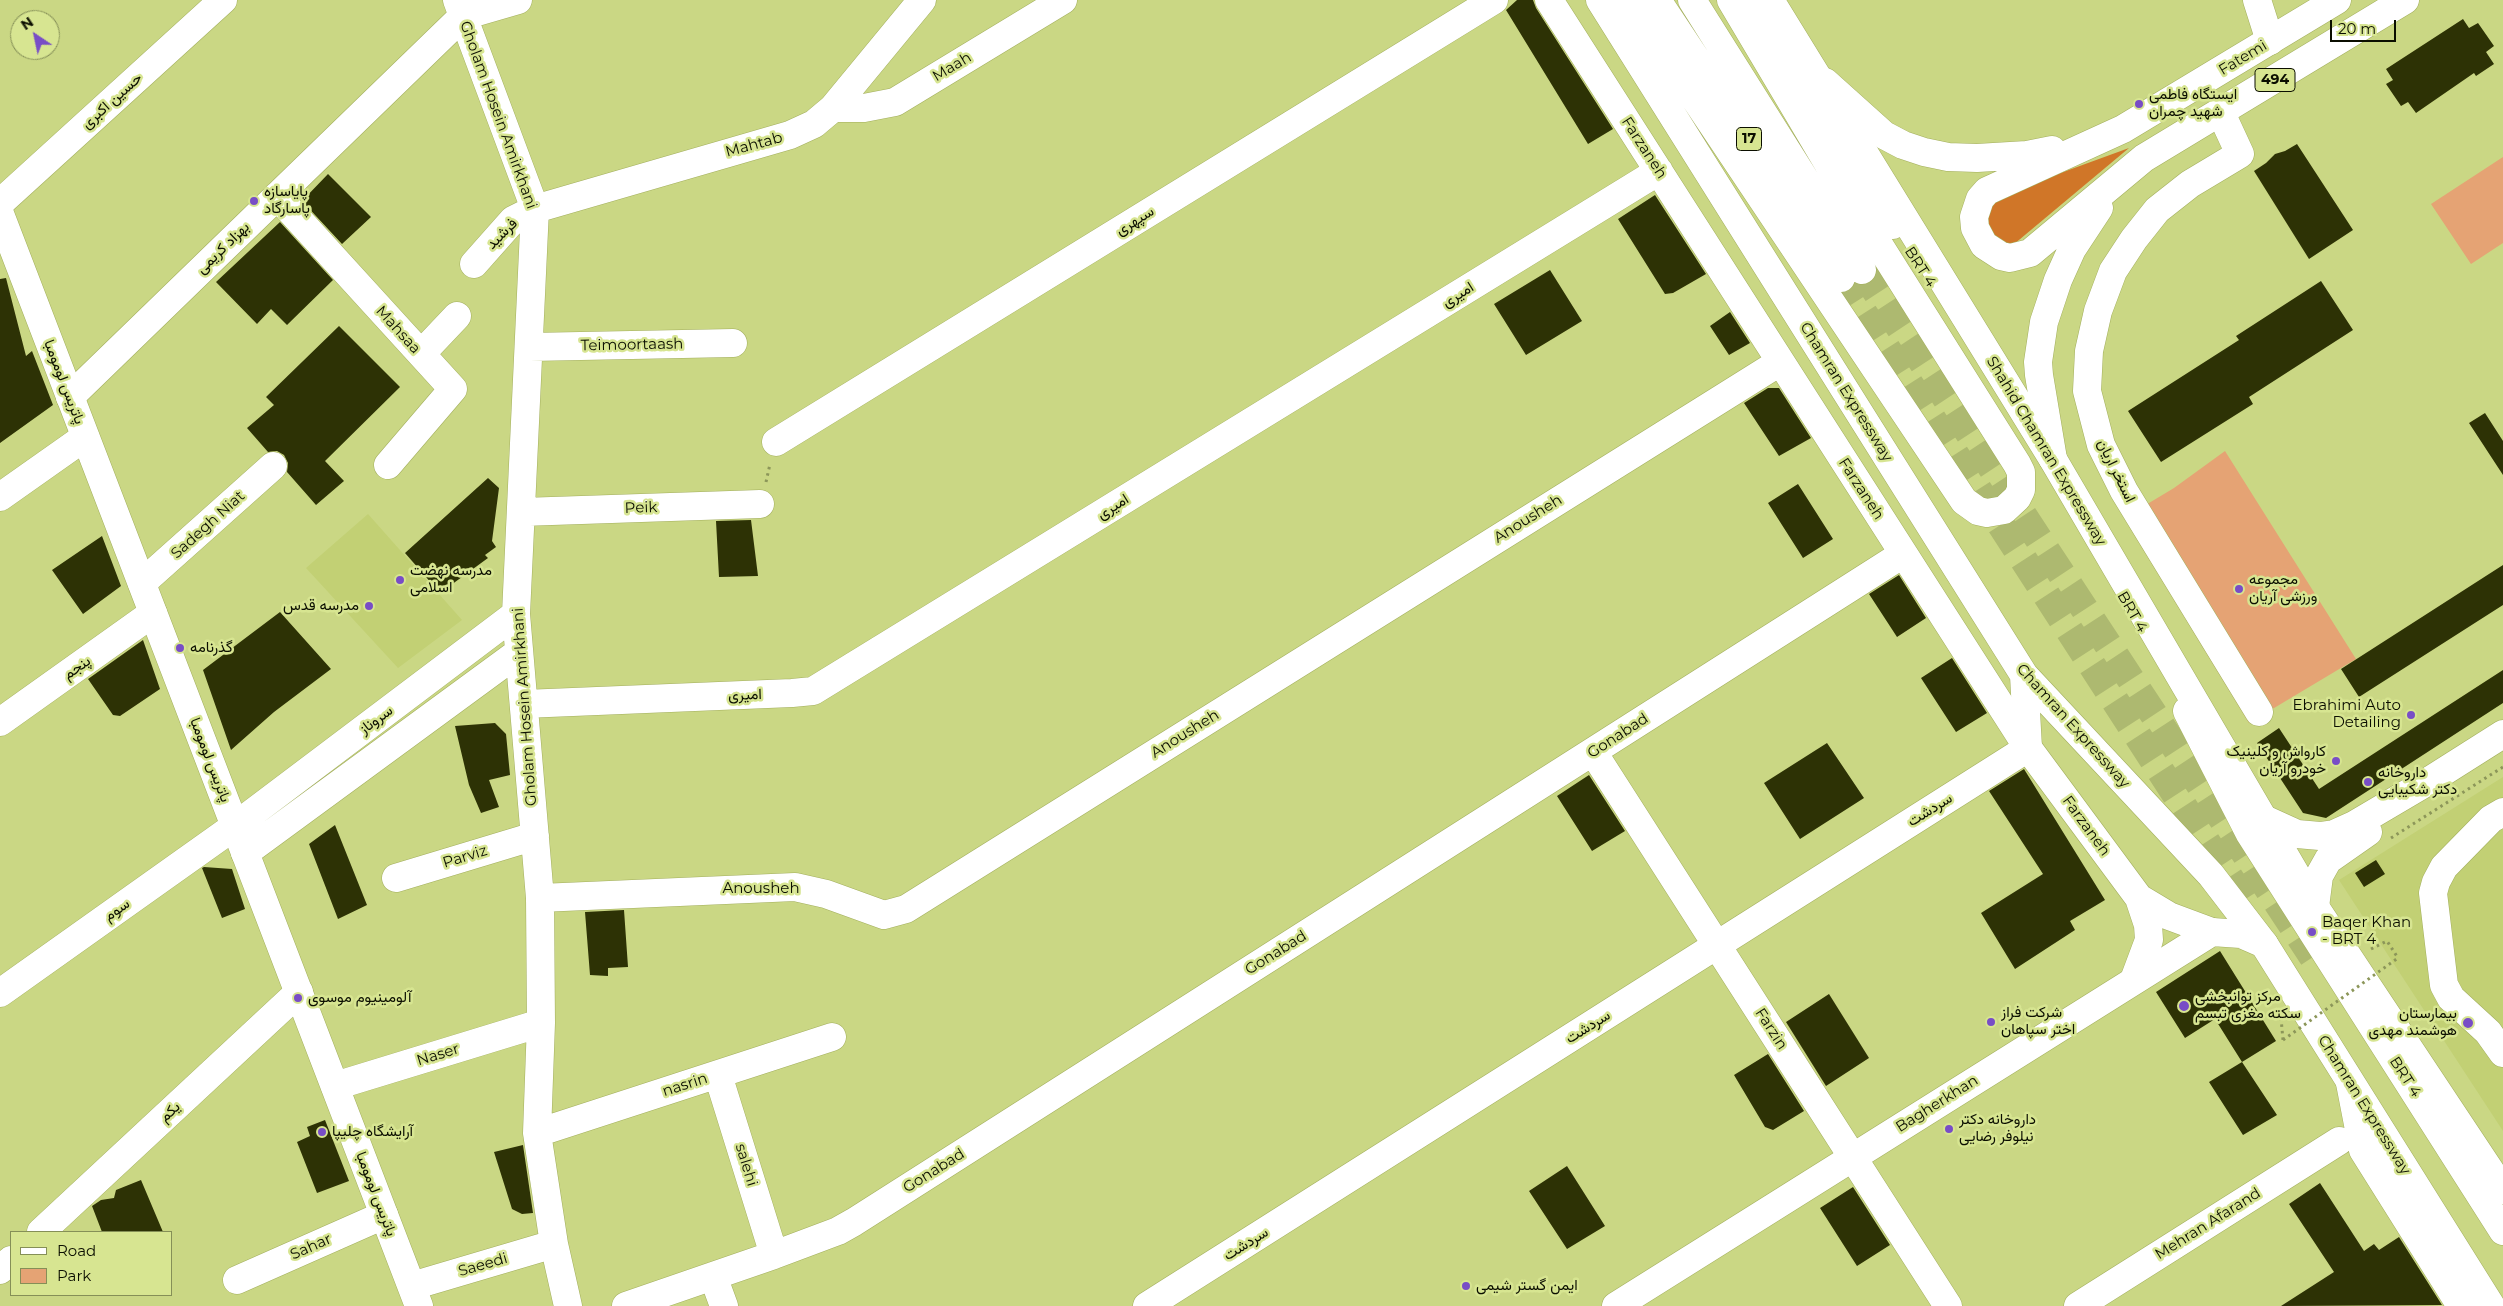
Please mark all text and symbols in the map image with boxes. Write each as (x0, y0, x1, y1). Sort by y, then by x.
north arrow (10, 10, 60, 60)
scale bar (2333, 10, 2399, 42)
text: N (17, 13, 37, 34)
street label: Gholam Hosein Amirkhani (456, 19, 540, 211)
text: 20 m (2338, 19, 2376, 38)
street label: Fatemi (2216, 37, 2270, 79)
street label: Maah (929, 48, 975, 86)
road number: 494 (2255, 68, 2295, 92)
street label: حسین اکبری (78, 69, 146, 133)
place label: ایستگاه فاطمی شهید چمران (2149, 86, 2237, 121)
marker: ایستگاه فاطمی شهید چمران (2133, 98, 2145, 110)
street label: Farzaneh (1617, 114, 1671, 182)
road number: 17 (1736, 128, 1762, 150)
street label: Mahtab (724, 129, 784, 161)
place label: پایاسازه پاسارگاد (264, 183, 310, 218)
marker: پایاسازه پاسارگاد (248, 195, 260, 207)
street label: سپهری (1112, 202, 1158, 240)
street label: فرشید (483, 215, 521, 253)
street label: بهزاد کریمی (193, 218, 253, 278)
street label: BRT 4 (1900, 243, 1940, 291)
street label: امیری (1439, 278, 1477, 312)
street label: Mahsaa (372, 302, 424, 358)
street label: Chamran Expressway (1796, 319, 1896, 465)
street label: Teimoortaash (580, 335, 684, 355)
street label: پاتریس لومومبا (40, 337, 88, 427)
street label: Shahid Chamran Expressway (1982, 353, 2110, 549)
street label: استخر اریان (2093, 436, 2139, 506)
street label: Farzaneh (1834, 455, 1888, 523)
street label: Sadegh Niat (167, 487, 249, 563)
street label: امیری (1094, 490, 1132, 524)
street label: Anousheh (1491, 491, 1565, 547)
street label: Peik (624, 498, 658, 518)
place label: مدرسه نهضت اسلامی (410, 562, 492, 597)
place label: مجموعه ورزشی آریان (2249, 571, 2317, 606)
marker: مدرسه نهضت اسلامی (394, 574, 406, 586)
marker: مجموعه ورزشی آریان (2233, 583, 2245, 595)
street label: BRT 4 (2113, 588, 2151, 636)
place label: مدرسه قدس (283, 597, 359, 615)
marker: مدرسه قدس (363, 600, 375, 612)
street label: Gholam Hosein Amirkhani (509, 607, 541, 807)
place label: گذرنامه (190, 639, 233, 657)
marker: گذرنامه (174, 642, 186, 654)
street label: پنجم (60, 652, 94, 684)
street label: Chamran Expressway (2013, 660, 2133, 792)
street label: امیری (728, 685, 762, 705)
place label: Ebrahimi Auto Detailing (2293, 697, 2401, 732)
street label: سروناز (356, 702, 396, 738)
street label: Anousheh (1148, 706, 1222, 762)
marker: Ebrahimi Auto Detailing (2405, 709, 2417, 721)
street label: Gonabad (1584, 710, 1652, 762)
street label: پاتریس لومومبا (186, 715, 234, 805)
place label: کارواش و کلینیک خودرو آریان (2227, 743, 2326, 778)
marker: کارواش و کلینیک خودرو آریان (2330, 755, 2342, 767)
place label: داروخانه دکتر شکیبایی (2378, 764, 2457, 799)
marker: داروخانه دکتر شکیبایی (2362, 776, 2374, 788)
street label: سردشت (1904, 789, 1956, 831)
street label: Farzaneh (2058, 792, 2114, 860)
street label: Parviz (441, 842, 489, 872)
street label: Anousheh (722, 880, 800, 898)
street label: سوم (101, 895, 133, 925)
place label: Baqer Khan - BRT 4 (2322, 914, 2411, 949)
marker: Baqer Khan - BRT 4 (2306, 926, 2318, 938)
street label: Gonabad (1242, 927, 1310, 979)
place label: مرکز توانبخشی سکته مغزی تبسم (2195, 988, 2301, 1023)
place label: آلومینیوم موسوی (308, 989, 412, 1007)
marker: آلومینیوم موسوی (292, 992, 304, 1004)
marker: مرکز توانبخشی سکته مغزی تبسم (2177, 999, 2191, 1013)
place label: شرکت فراز اختر سپاهان (2001, 1004, 2075, 1039)
street label: Farzin (1751, 1005, 1791, 1053)
place label: بیمارستان هوشمند مهدی (2368, 1005, 2457, 1040)
street label: سردشت (1562, 1006, 1614, 1048)
marker: شرکت فراز اختر سپاهان (1985, 1016, 1997, 1028)
marker: بیمارستان هوشمند مهدی (2461, 1016, 2475, 1030)
street label: Chamran Expressway (2314, 1032, 2414, 1178)
street label: Naser (415, 1040, 461, 1070)
street label: BRT 4 (2385, 1053, 2425, 1101)
street label: nasrin (660, 1069, 710, 1101)
street label: Bagherkhan (1893, 1072, 1981, 1136)
street label: یکم (156, 1098, 184, 1126)
place label: داروخانه دکتر نیلوفر رضایی (1959, 1111, 2036, 1146)
place label: آرایشگاه چلیپا (332, 1123, 413, 1141)
marker: داروخانه دکتر نیلوفر رضایی (1943, 1123, 1955, 1135)
marker: آرایشگاه چلیپا (316, 1126, 328, 1138)
street label: salehi (731, 1142, 761, 1188)
street label: Gonabad (900, 1145, 968, 1197)
street label: پاتریس لومومبا (352, 1149, 400, 1239)
street label: Mehran Afarand (2152, 1184, 2264, 1264)
street label: سردشت (1220, 1223, 1272, 1265)
street label: Sahar (288, 1230, 334, 1264)
legend (10, 1231, 172, 1296)
text: Road (57, 1241, 96, 1260)
street label: Saeedi (456, 1249, 510, 1281)
text: Park (57, 1266, 91, 1285)
place label: ایمن گستر شیمی (1476, 1277, 1578, 1295)
marker: ایمن گستر شیمی (1460, 1280, 1472, 1292)

